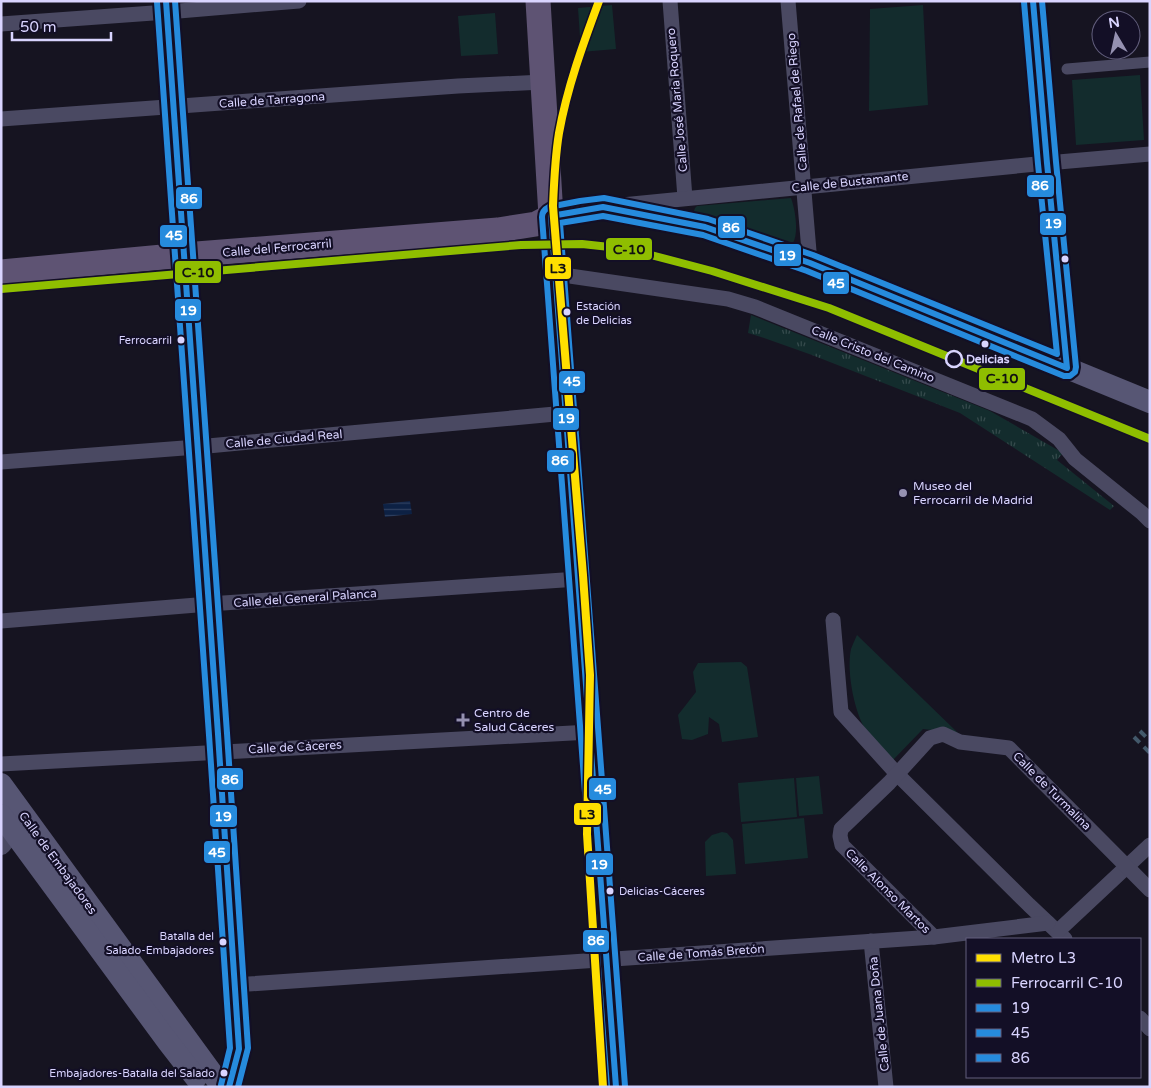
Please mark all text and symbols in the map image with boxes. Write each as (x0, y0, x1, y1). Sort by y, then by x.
scale bar (12, 10, 111, 42)
north arrow (1091, 10, 1141, 60)
text: N (1107, 13, 1121, 32)
text: 50 m (20, 18, 57, 36)
street label: Calle José María Roquero (664, 27, 690, 173)
street label: Calle de Rafael de Riego (784, 32, 810, 172)
street label: Calle de Tarragona (218, 89, 326, 111)
street label: Calle de Bustamante (791, 169, 909, 195)
line badge: 86 (1026, 174, 1055, 198)
text: 86 (1031, 177, 1049, 194)
line badge: 86 (175, 186, 203, 210)
text: 86 (180, 190, 198, 207)
line badge: 19 (1039, 212, 1067, 236)
line badge: 86 (717, 215, 746, 239)
text: 19 (1044, 215, 1062, 232)
text: 86 (722, 219, 740, 236)
line badge: 45 (159, 224, 188, 248)
text: 45 (165, 227, 183, 244)
street label: Calle del Ferrocarril (222, 236, 332, 260)
line badge: C-10 (605, 237, 653, 261)
text: C-10 (613, 241, 646, 258)
line badge: 19 (773, 243, 802, 267)
text: 19 (778, 247, 796, 264)
unlabelled marker (1060, 254, 1070, 264)
line badge: L3 (544, 256, 572, 280)
line badge: C-10 (174, 260, 222, 284)
text: L3 (550, 260, 567, 277)
text: C-10 (182, 264, 215, 281)
line badge: 45 (822, 271, 850, 295)
text: 45 (827, 275, 845, 292)
line badge: 19 (174, 298, 202, 322)
place label: Estación de Delicias (576, 300, 632, 327)
text: 19 (179, 302, 197, 319)
marker: Estación de Delicias (562, 307, 572, 317)
street label: Calle Cristo del Camino (809, 323, 937, 385)
place label: Ferrocarril (119, 334, 172, 347)
marker: Ferrocarril (176, 335, 186, 345)
unlabelled marker (980, 339, 990, 349)
marker: Delicias (945, 350, 963, 368)
place label: Delicias (966, 352, 1010, 366)
line badge: C-10 (978, 367, 1026, 391)
line badge: 45 (558, 370, 586, 394)
text: C-10 (986, 370, 1019, 387)
text: 45 (563, 373, 581, 390)
line badge: 19 (552, 407, 580, 431)
text: 19 (557, 410, 575, 427)
street label: Calle de Ciudad Real (225, 427, 343, 451)
line badge: 86 (546, 449, 575, 473)
text: 86 (551, 452, 569, 469)
place label: Museo del Ferrocarril de Madrid (913, 479, 1033, 507)
marker: Museo del Ferrocarril de Madrid (897, 487, 909, 499)
street label: Calle del General Palanca (233, 586, 377, 610)
place label: Centro de Salud Cáceres (474, 706, 555, 734)
marker: Centro de Salud Cáceres (456, 713, 470, 727)
street label: Calle de Cáceres (248, 738, 342, 756)
street label: Calle de Turmalina (1010, 749, 1094, 833)
line badge: 86 (216, 767, 244, 791)
text: 86 (221, 771, 239, 788)
line badge: 45 (588, 777, 617, 801)
text: 45 (594, 781, 612, 798)
line badge: L3 (573, 802, 602, 826)
line badge: 19 (209, 804, 238, 828)
text: L3 (579, 806, 596, 823)
text: 19 (214, 808, 232, 825)
street label: Calle de Embajadores (16, 809, 100, 917)
line badge: 45 (203, 840, 231, 864)
text: 45 (208, 844, 226, 861)
street label: Calle Alonso Martos (843, 846, 933, 936)
line badge: 19 (585, 852, 614, 876)
text: 19 (590, 856, 608, 873)
place label: Delicias-Cáceres (619, 885, 705, 898)
marker: Delicias-Cáceres (605, 886, 615, 896)
line badge: 86 (582, 929, 610, 953)
place label: Batalla del Salado-Embajadores (106, 930, 214, 957)
text: 86 (587, 932, 605, 949)
marker: Batalla del Salado-Embajadores (218, 937, 228, 947)
legend (966, 938, 1141, 1078)
street label: Calle de Tomás Bretón (637, 942, 765, 964)
text: Metro L3 (1011, 949, 1076, 967)
street label: Calle de Juana Doña (866, 956, 892, 1072)
text: Ferrocarril C-10 (1011, 974, 1123, 992)
text: 19 (1011, 999, 1030, 1017)
text: 45 (1011, 1024, 1030, 1042)
text: 86 (1011, 1049, 1030, 1067)
place label: Embajadores-Batalla del Salado (49, 1067, 215, 1080)
marker: Embajadores-Batalla del Salado (219, 1068, 229, 1078)

